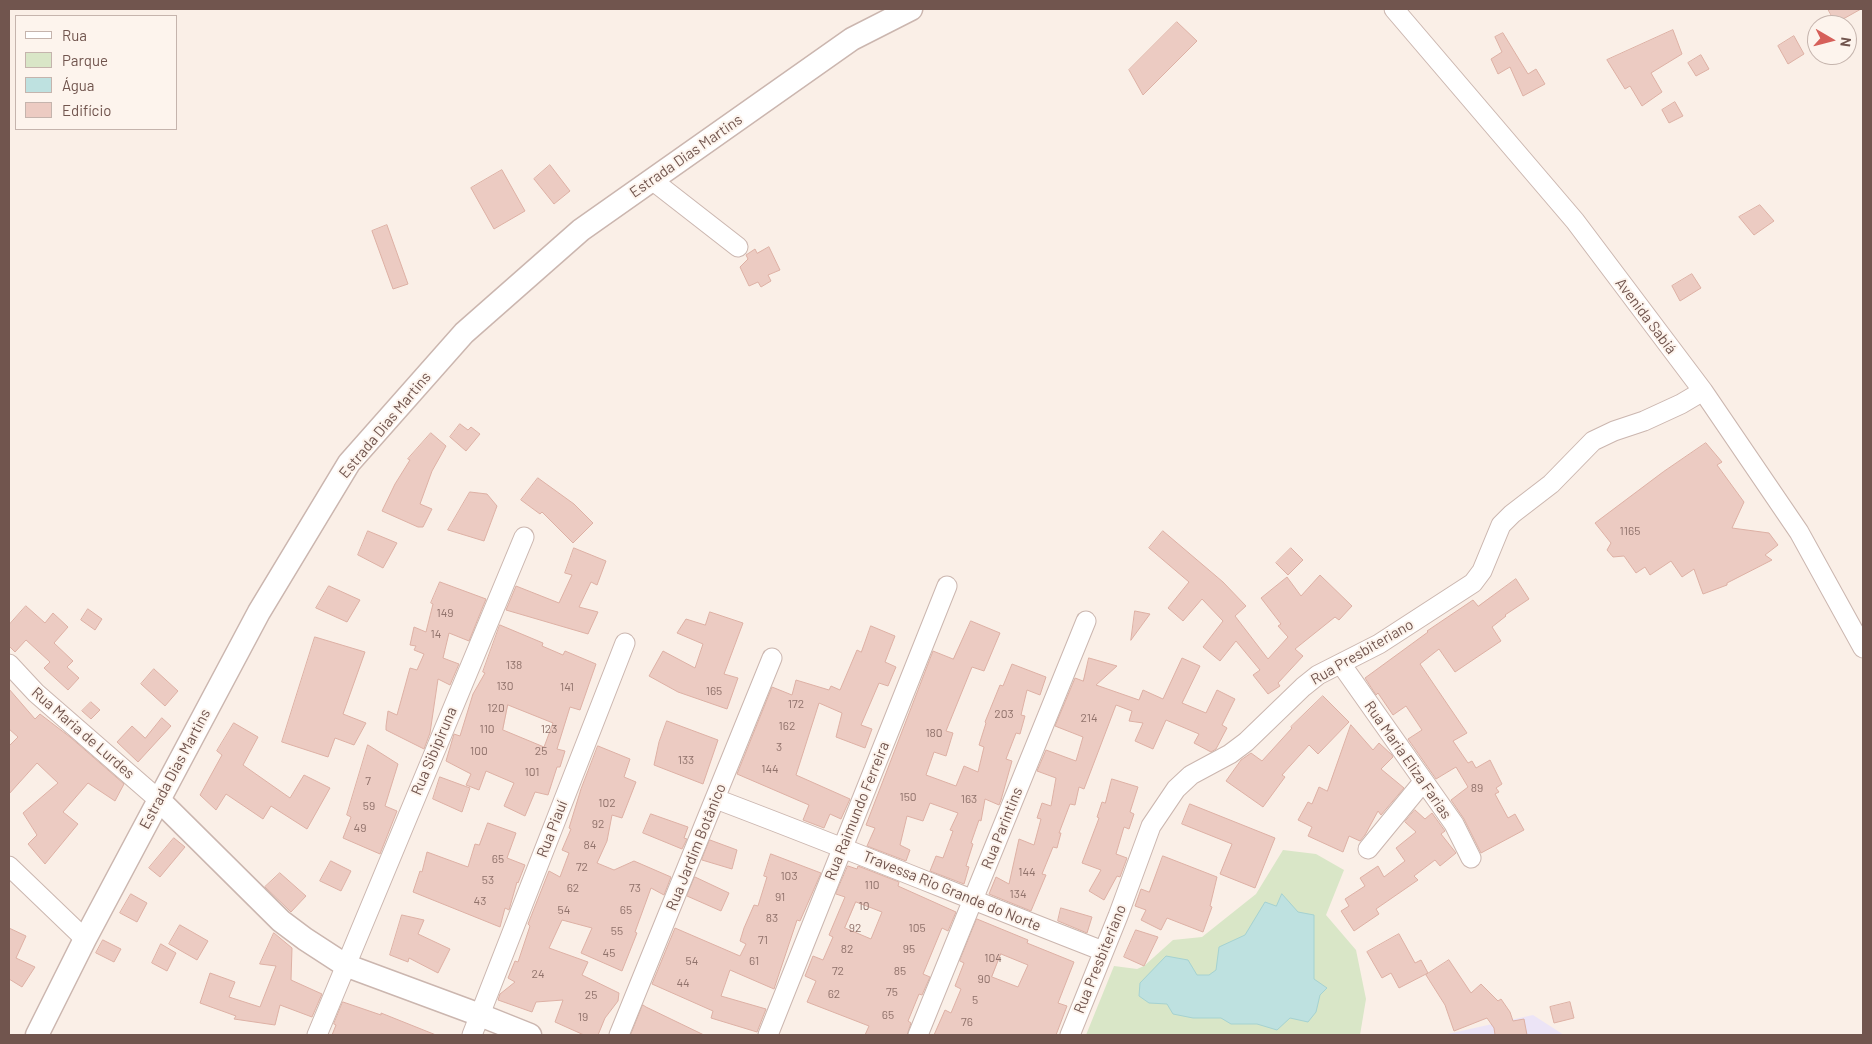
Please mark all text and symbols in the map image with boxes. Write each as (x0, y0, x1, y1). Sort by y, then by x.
legend (15, 15, 178, 130)
north arrow (1807, 15, 1857, 65)
text: Rua (62, 26, 87, 44)
text: N (1837, 36, 1855, 48)
text: Parque (62, 51, 108, 69)
text: Água (62, 76, 95, 94)
text: Edifício (62, 101, 111, 119)
street label: Estrada Dias Martins (626, 110, 746, 202)
street label: Avenida Sabiá (1612, 274, 1680, 358)
street label: Estrada Dias Martins (335, 368, 435, 482)
house number: 1165 (1620, 524, 1640, 538)
house number: 149 (436, 606, 454, 620)
street label: Rua Presbiteriano (1307, 615, 1417, 689)
house number: 14 (431, 627, 441, 641)
house number: 138 (506, 658, 522, 672)
house number: 130 (496, 679, 514, 693)
house number: 141 (560, 680, 574, 694)
street label: Rua Maria de Lurdes (28, 683, 138, 783)
house number: 165 (706, 684, 722, 698)
house number: 172 (788, 697, 804, 711)
street label: Rua Maria Eliza Farias (1361, 698, 1455, 822)
house number: 120 (487, 701, 505, 715)
street label: Rua Sibipiruna (407, 704, 461, 798)
street label: Estrada Dias Martins (136, 706, 214, 832)
house number: 203 (994, 707, 1014, 721)
house number: 214 (1080, 711, 1098, 725)
house number: 162 (779, 719, 795, 733)
house number: 110 (479, 722, 495, 736)
house number: 123 (541, 722, 557, 736)
house number: 180 (925, 726, 943, 740)
street label: Rua Raimundo Ferreira (821, 739, 893, 883)
house number: 3 (776, 740, 782, 754)
house number: 100 (470, 744, 488, 758)
house number: 25 (535, 744, 547, 758)
house number: 133 (678, 753, 694, 767)
house number: 144 (761, 762, 779, 776)
house number: 101 (525, 765, 539, 779)
house number: 7 (365, 774, 371, 788)
street label: Rua Jardim Botânico (662, 781, 730, 913)
house number: 89 (1471, 781, 1483, 795)
street label: Rua Parintins (977, 785, 1027, 871)
house number: 150 (899, 790, 917, 804)
house number: 163 (961, 792, 977, 806)
house number: 102 (598, 796, 616, 810)
street label: Rua Piauí (533, 798, 571, 860)
house number: 59 (363, 799, 375, 813)
house number: 92 (592, 817, 604, 831)
house number: 49 (354, 821, 366, 835)
house number: 84 (584, 838, 596, 852)
street label: Travessa Rio Grande do Norte (860, 847, 1044, 935)
house number: 65 (492, 852, 504, 866)
house number: 72 (576, 860, 588, 874)
house number: 144 (1018, 865, 1036, 879)
house number: 103 (780, 869, 798, 883)
house number: 53 (482, 873, 494, 887)
house number: 110 (864, 878, 880, 892)
house number: 62 (567, 881, 579, 895)
house number: 73 (629, 881, 641, 895)
house number: 134 (1010, 887, 1026, 901)
house number: 91 (775, 890, 785, 904)
house number: 43 (474, 894, 486, 908)
house number: 10 (859, 899, 869, 913)
street label: Rua Presbiteriano (1070, 902, 1130, 1016)
house number: 54 (558, 903, 570, 917)
house number: 65 (620, 903, 632, 917)
house number: 83 (766, 911, 778, 925)
house number: 92 (849, 921, 861, 935)
house number: 105 (908, 921, 926, 935)
house number: 55 (611, 924, 623, 938)
house number: 71 (758, 933, 768, 947)
house number: 82 (841, 942, 853, 956)
house number: 95 (903, 942, 915, 956)
house number: 45 (603, 946, 615, 960)
house number: 104 (984, 951, 1002, 965)
house number: 54 (686, 954, 698, 968)
house number: 61 (749, 954, 759, 968)
house number: 72 (832, 964, 844, 978)
house number: 85 (894, 964, 906, 978)
house number: 24 (531, 967, 545, 981)
house number: 90 (977, 972, 991, 986)
house number: 44 (676, 976, 690, 990)
house number: 75 (886, 985, 898, 999)
house number: 62 (828, 987, 840, 1001)
house number: 25 (585, 988, 597, 1002)
house number: 5 (972, 993, 978, 1007)
house number: 65 (882, 1008, 894, 1022)
house number: 19 (578, 1010, 588, 1024)
house number: 76 (961, 1015, 973, 1029)

